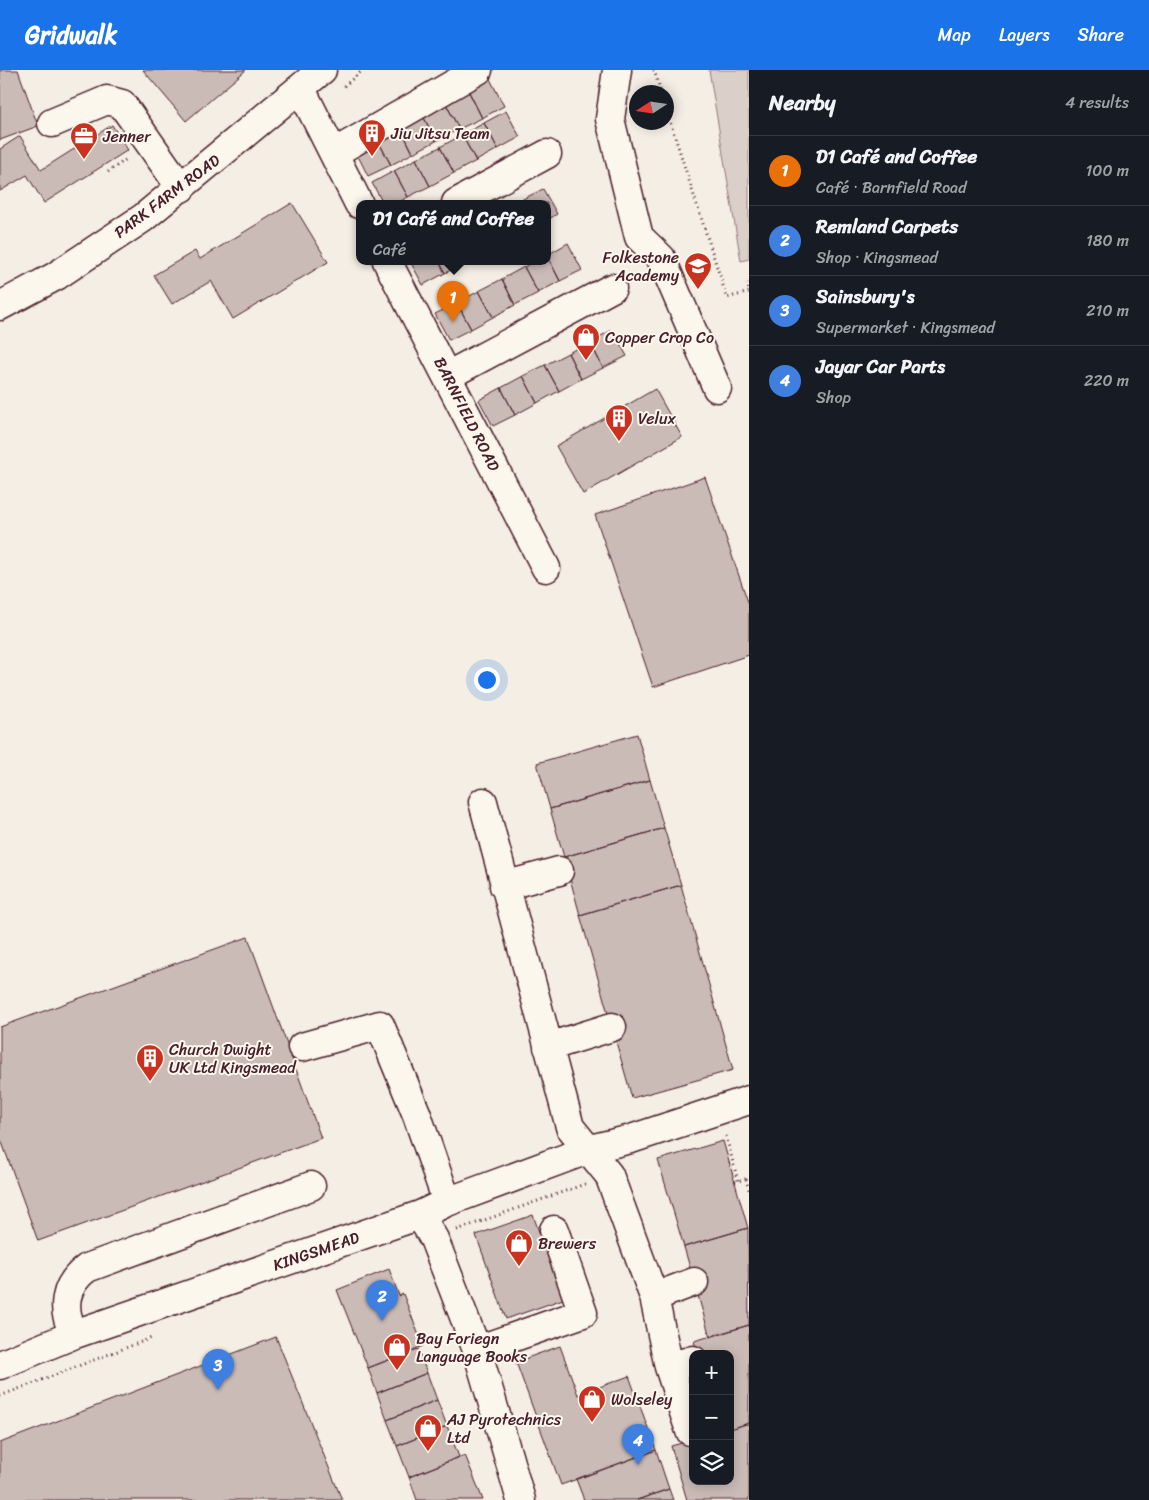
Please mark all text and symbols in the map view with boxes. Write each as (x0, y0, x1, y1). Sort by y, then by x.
text: Gridwalk (25, 14, 117, 56)
text: Map (938, 19, 971, 51)
text: Layers (999, 19, 1050, 51)
text: Share (1078, 19, 1124, 51)
text: Nearby (769, 84, 835, 122)
north arrow (629, 85, 674, 130)
text: 4 results (1065, 88, 1129, 117)
building icon: Jiu Jitsu Team (357, 118, 387, 157)
place label: Jiu Jitsu Team (390, 119, 490, 148)
office icon: Jenner (69, 121, 99, 160)
place label: Jenner (102, 122, 152, 151)
text: D1 Café and Coffee (816, 140, 977, 173)
street label: PARK FARM ROAD (108, 146, 227, 246)
text: 1 (782, 156, 788, 185)
text: 100 m (1085, 156, 1129, 185)
text: Café · Barnfield Road (816, 173, 967, 202)
popup (356, 200, 551, 265)
text: D1 Café and Coffee (373, 202, 534, 235)
text: Remland Carpets (816, 210, 958, 243)
text: 2 (780, 226, 790, 255)
text: 180 m (1086, 226, 1129, 255)
text: Café (373, 235, 406, 264)
place label: Folkestone Academy (603, 243, 680, 290)
text: Shop · Kingsmead (816, 243, 938, 272)
school or university icon: Folkestone Academy (683, 251, 713, 290)
text: Sainsbury's (816, 280, 915, 313)
pin: 1 (437, 281, 469, 322)
text: 3 (781, 296, 789, 325)
text: 210 m (1086, 296, 1129, 325)
text: Supermarket · Kingsmead (816, 313, 995, 342)
shop icon: Copper Crop Co (571, 322, 601, 361)
place label: Copper Crop Co (605, 323, 714, 352)
text: Jayar Car Parts (816, 350, 945, 383)
street label: BARNFIELD ROAD (426, 352, 509, 477)
text: 4 (780, 366, 790, 395)
text: 220 m (1084, 366, 1129, 395)
text: Shop (816, 383, 851, 412)
building icon: Velux (604, 403, 634, 442)
place label: Velux (638, 404, 677, 433)
your location (474, 667, 500, 693)
place label: Church Dwight UK Ltd Kingsmead (169, 1035, 297, 1082)
building icon: Church Dwight UK Ltd Kingsmead (135, 1043, 165, 1082)
street label: KINGSMEAD (269, 1223, 364, 1279)
shop icon: Brewers (504, 1228, 534, 1267)
place label: Brewers (538, 1229, 597, 1258)
pin: 2 (366, 1280, 398, 1321)
place label: Bay Foriegn Language Books (416, 1324, 528, 1371)
shop icon: Bay Foriegn Language Books (382, 1332, 412, 1371)
pin: 3 (202, 1349, 234, 1390)
map controls (689, 1350, 734, 1485)
button: + (689, 1350, 734, 1395)
shop icon: Wolseley (577, 1384, 607, 1423)
place label: Wolseley (611, 1385, 673, 1414)
button: − (689, 1395, 734, 1440)
place label: AJ Pyrotechnics Ltd (446, 1405, 562, 1452)
shop icon: AJ Pyrotechnics Ltd (413, 1413, 443, 1452)
pin: 4 (622, 1424, 654, 1465)
button: layers (689, 1440, 734, 1485)

